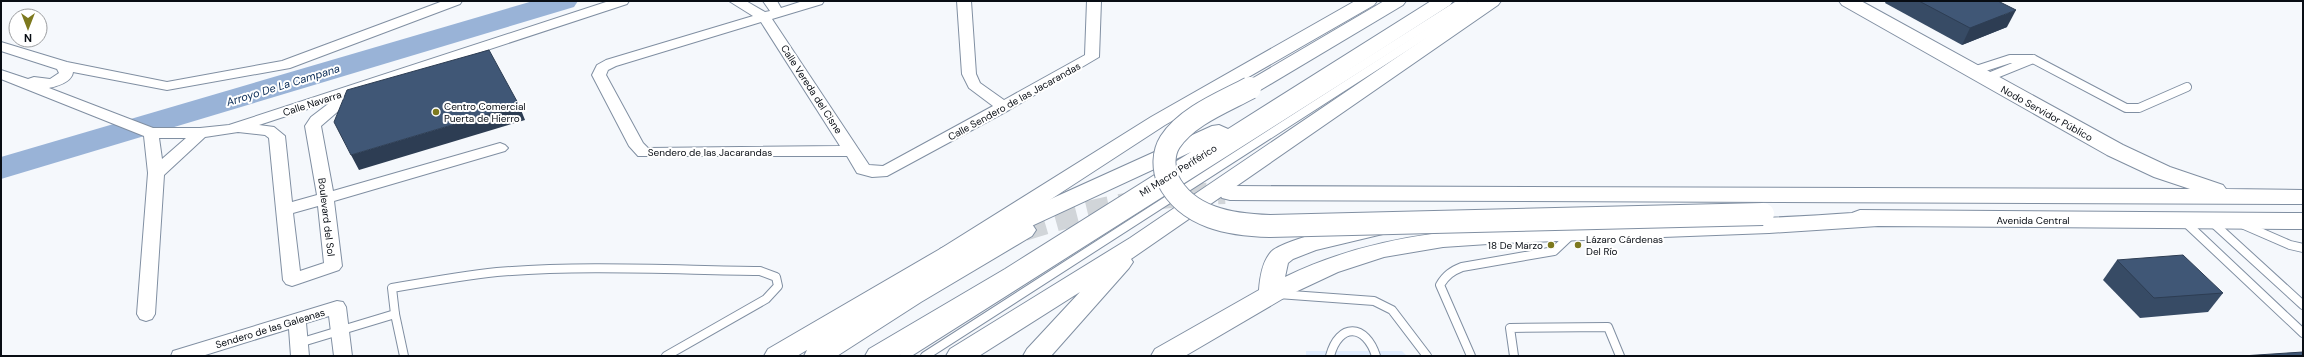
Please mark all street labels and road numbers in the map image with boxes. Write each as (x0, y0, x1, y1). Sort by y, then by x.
street label: Calle Vereda del Cisne (778, 42, 845, 136)
street label: Calle Sendero de las Jacarandas (946, 59, 1083, 143)
street label: Nodo Servidor Público (1998, 83, 2095, 144)
street label: Calle Navarra (281, 88, 343, 119)
street label: Mi Macro Periférico (1137, 141, 1220, 200)
street label: Sendero de las Jacarandas (648, 146, 772, 159)
street label: Boulevard del Sol (315, 177, 338, 257)
street label: Avenida Central (1996, 214, 2070, 227)
street label: Sendero de las Galeanas (214, 306, 326, 351)

